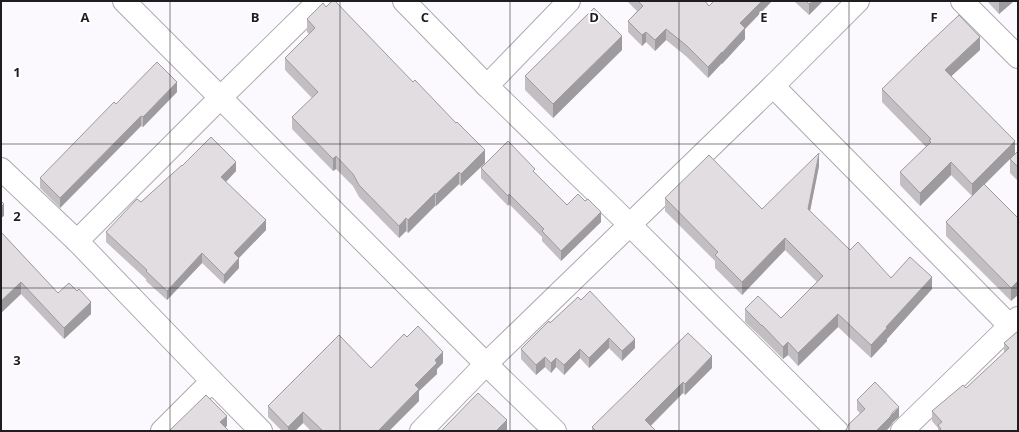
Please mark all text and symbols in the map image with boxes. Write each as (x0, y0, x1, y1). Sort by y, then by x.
text: A (81, 8, 90, 26)
text: B (251, 8, 260, 26)
text: C (421, 8, 429, 26)
text: D (589, 8, 599, 26)
text: E (760, 8, 768, 26)
text: F (930, 8, 938, 26)
text: 1 (13, 63, 21, 81)
text: 2 (13, 207, 21, 225)
text: 3 (13, 351, 21, 369)

